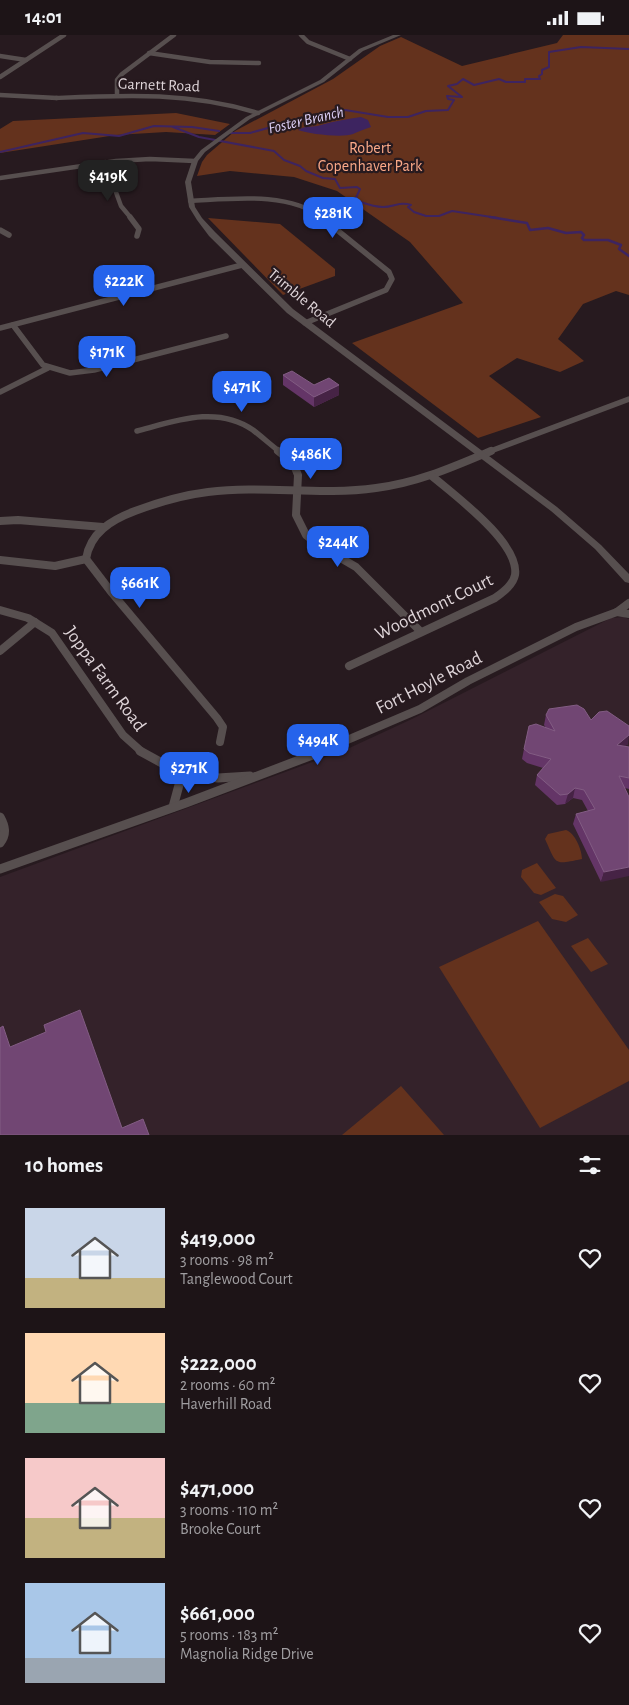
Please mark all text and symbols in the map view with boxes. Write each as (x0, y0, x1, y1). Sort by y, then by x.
text: 14:01 (25, 8, 63, 27)
street label: Garnett Road (118, 76, 200, 94)
water label: Foster Branch (267, 104, 345, 136)
park label: Robert Copenhaver Park (318, 140, 423, 174)
pin: $419K (73, 159, 143, 202)
text: $419K (89, 168, 127, 184)
pin: $281K (298, 197, 368, 239)
text: $281K (314, 205, 352, 221)
pin: $222K (89, 265, 159, 307)
street label: Trimble Road (265, 265, 339, 331)
text: $222K (104, 273, 144, 289)
pin: $171K (72, 335, 142, 378)
text: $171K (90, 344, 124, 360)
pin: $471K (207, 371, 277, 413)
text: $471K (223, 379, 261, 395)
pin: $486K (276, 437, 346, 480)
text: $486K (291, 446, 331, 462)
pin: $244K (303, 525, 373, 568)
text: $244K (318, 534, 358, 550)
pin: $661K (105, 567, 175, 609)
street label: Woodmont Court (372, 570, 496, 644)
text: $661K (121, 575, 159, 591)
street label: Joppa Farm Road (61, 623, 149, 735)
street label: Fort Hoyle Road (373, 648, 485, 718)
pin: $494K (283, 723, 353, 766)
text: $494K (298, 732, 338, 748)
pin: $271K (154, 751, 224, 794)
text: $271K (171, 760, 207, 776)
icon: filters (576, 1151, 604, 1179)
text: 10 homes (25, 1155, 103, 1176)
icon: home (65, 1228, 125, 1288)
text: $419,000 (180, 1228, 255, 1249)
icon: heart (576, 1244, 604, 1272)
text: 3 rooms · 98 m² (180, 1252, 274, 1268)
text: Tanglewood Court (180, 1271, 293, 1287)
icon: home (65, 1353, 125, 1413)
text: $222,000 (180, 1353, 257, 1374)
icon: heart (576, 1369, 604, 1397)
text: 2 rooms · 60 m² (180, 1377, 275, 1393)
text: Haverhill Road (180, 1396, 271, 1412)
icon: home (65, 1478, 125, 1538)
text: $471,000 (180, 1478, 254, 1499)
icon: heart (576, 1494, 604, 1522)
text: 3 rooms · 110 m² (180, 1502, 278, 1518)
text: Brooke Court (180, 1521, 260, 1537)
icon: home (65, 1603, 125, 1663)
text: $661,000 (180, 1603, 255, 1624)
icon: heart (576, 1619, 604, 1647)
text: 5 rooms · 183 m² (180, 1627, 278, 1643)
text: Magnolia Ridge Drive (180, 1646, 314, 1662)

